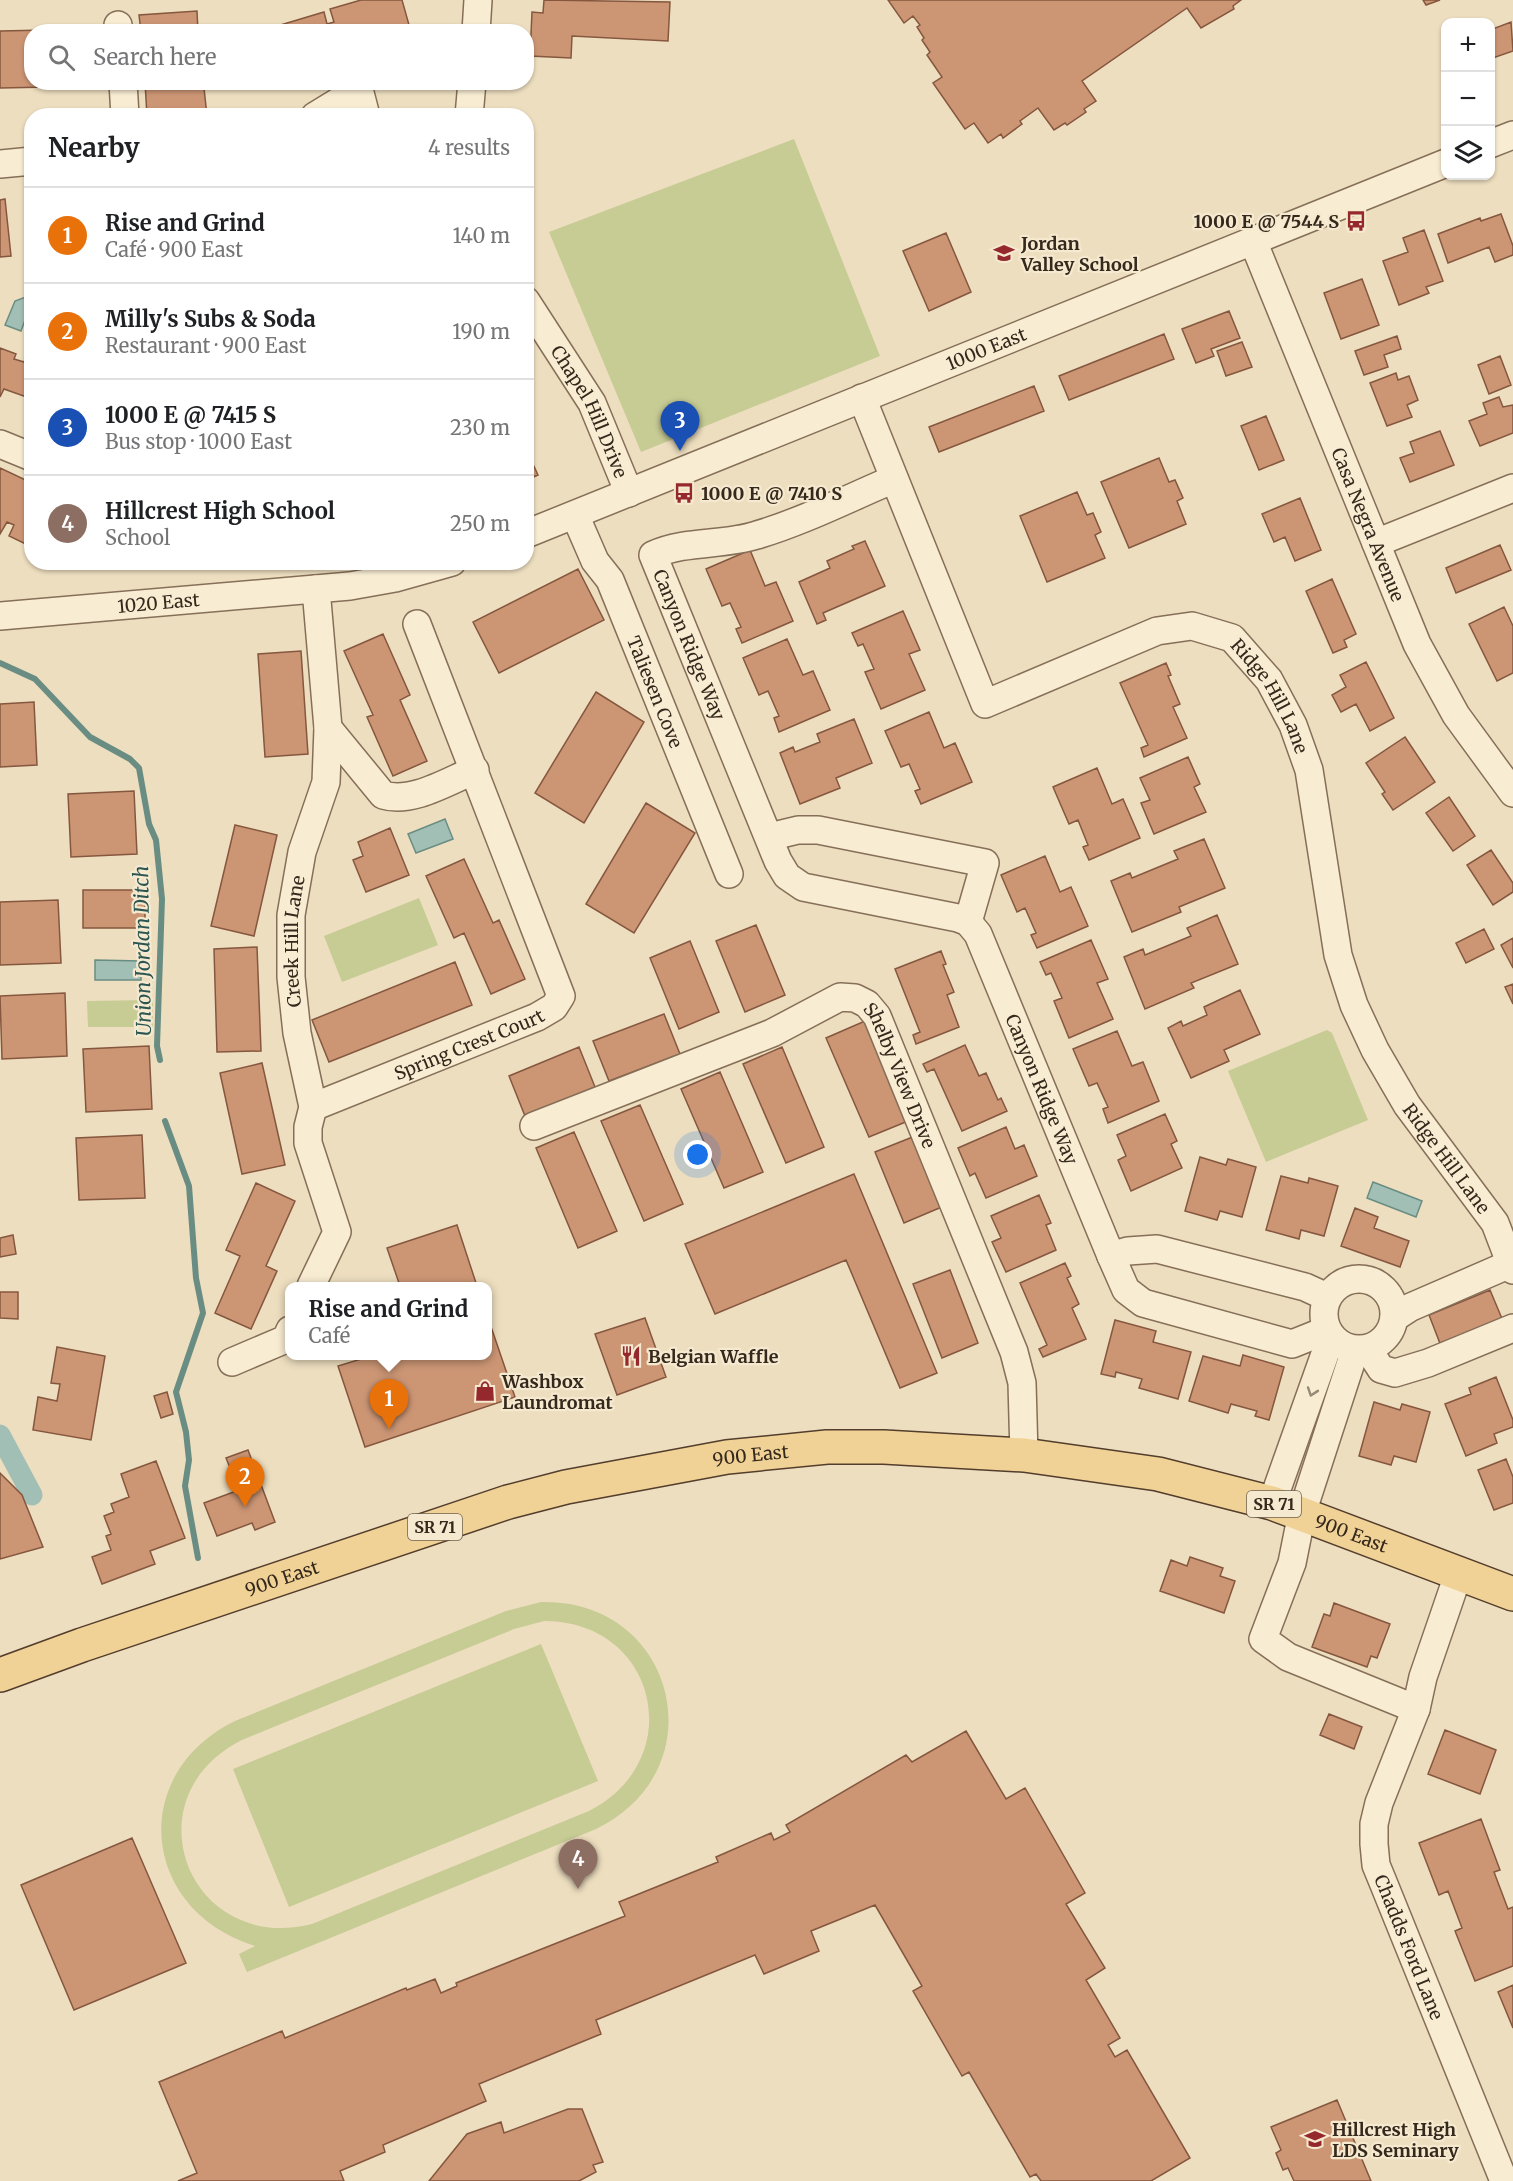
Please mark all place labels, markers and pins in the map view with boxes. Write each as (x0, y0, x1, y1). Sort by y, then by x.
bus stop icon: 1000 E @ 7544 S (1344, 209, 1368, 233)
place label: 1000 E @ 7544 S (1193, 210, 1339, 233)
place label: Jordan Valley School (1020, 232, 1139, 276)
school or university icon: Jordan Valley School (992, 241, 1016, 265)
pin: 3 (660, 402, 700, 451)
bus stop icon: 1000 E @ 7410 S (672, 481, 696, 505)
place label: 1000 E @ 7410 S (701, 482, 842, 505)
restaurant icon: Belgian Waffle (619, 1344, 643, 1368)
place label: Belgian Waffle (648, 1345, 779, 1368)
place label: Washbox Laundromat (501, 1370, 613, 1414)
shop icon: Washbox Laundromat (473, 1379, 497, 1403)
pin: 1 (370, 1380, 408, 1429)
pin: 2 (226, 1458, 264, 1507)
pin: 4 (558, 1840, 598, 1889)
place label: Hillcrest High LDS Seminary (1332, 2118, 1459, 2162)
school or university icon: Hillcrest High LDS Seminary (1303, 2127, 1327, 2151)

